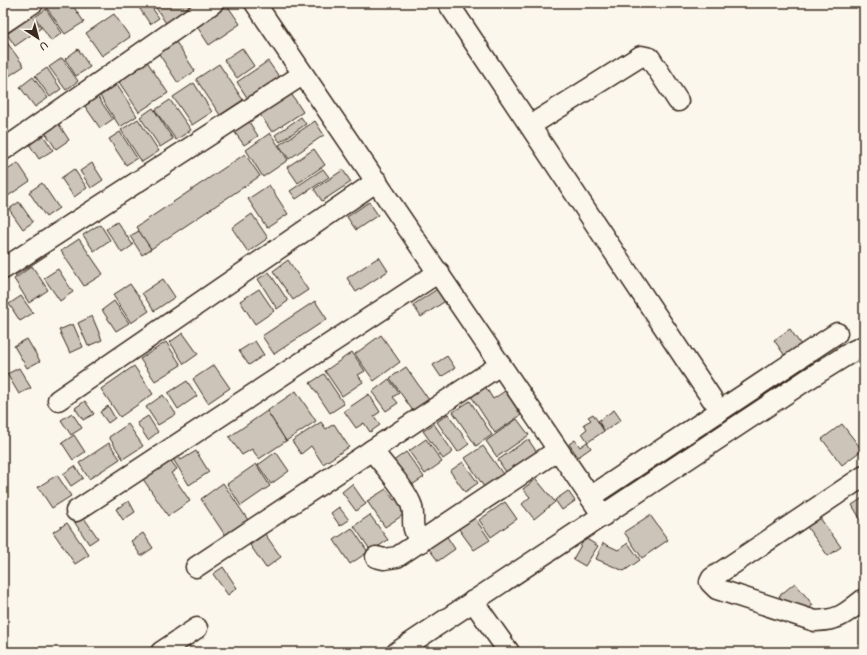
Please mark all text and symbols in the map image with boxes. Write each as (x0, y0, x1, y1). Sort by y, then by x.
north arrow (18, 18, 58, 58)
text: U (37, 38, 50, 53)

